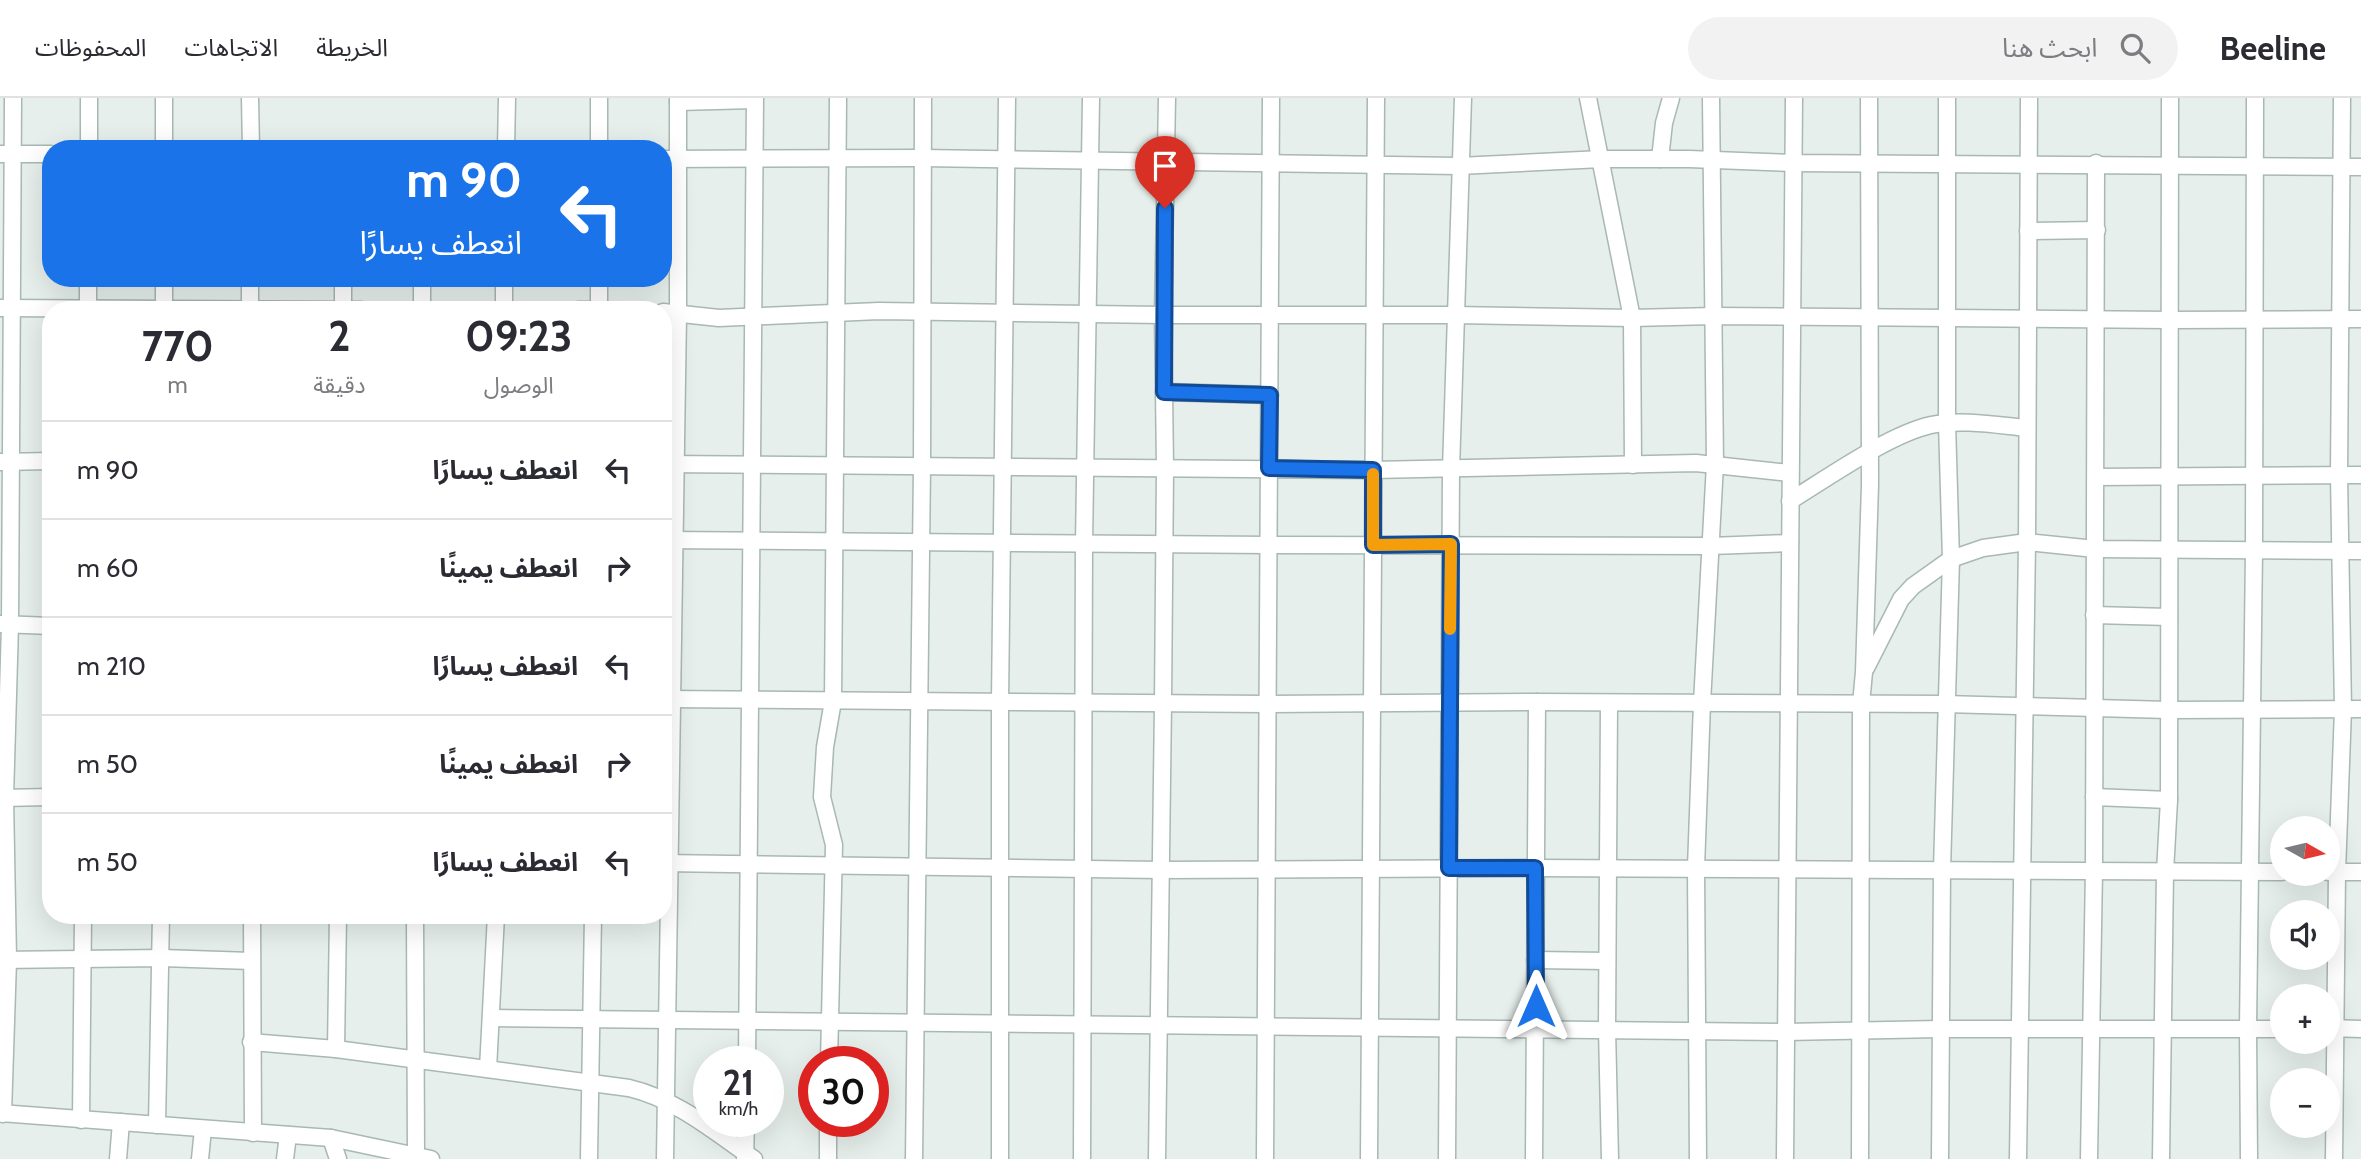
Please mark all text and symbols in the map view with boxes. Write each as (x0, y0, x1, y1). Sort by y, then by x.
search box (1688, 17, 2178, 80)
text: Beeline (2220, 28, 2326, 68)
icon: search (2116, 29, 2154, 67)
text: ابحث هنا (2002, 32, 2098, 64)
text: المحفوظات (35, 33, 146, 62)
text: الاتجاهات (184, 33, 278, 62)
text: الخريطة (316, 33, 388, 62)
pin (1135, 136, 1195, 208)
icon: arrive (1146, 147, 1184, 185)
text: 90 m (406, 150, 522, 209)
icon: left (546, 168, 637, 259)
text: انعطف يسارًا (359, 223, 522, 262)
text: 2 (328, 310, 350, 362)
text: 09:23 (465, 310, 573, 362)
text: 770 (142, 320, 214, 372)
text: m (168, 371, 188, 399)
text: دقيقة (313, 371, 366, 399)
text: الوصول (484, 371, 554, 399)
icon: left (599, 451, 637, 489)
text: 90 m (77, 454, 139, 486)
text: انعطف يسارًا (432, 454, 578, 486)
icon: right (599, 549, 637, 587)
text: 60 m (77, 552, 139, 584)
text: انعطف يمينًا (439, 552, 578, 584)
icon: left (599, 647, 637, 685)
text: 210 m (77, 650, 146, 682)
text: انعطف يسارًا (432, 650, 578, 682)
icon: right (599, 745, 637, 783)
text: 50 m (77, 748, 138, 780)
text: انعطف يمينًا (439, 748, 578, 780)
north arrow (2270, 816, 2340, 886)
map controls (2270, 816, 2340, 1138)
icon: left (599, 843, 637, 881)
text: 50 m (77, 846, 138, 878)
text: انعطف يسارًا (432, 846, 578, 878)
button: sound (2270, 900, 2340, 970)
position arrow (1499, 969, 1573, 1043)
button: + (2270, 984, 2340, 1054)
speed limit sign: 30 (798, 1046, 889, 1137)
text: 21 (723, 1061, 754, 1104)
button: − (2270, 1068, 2340, 1138)
text: km/h (719, 1098, 758, 1120)

